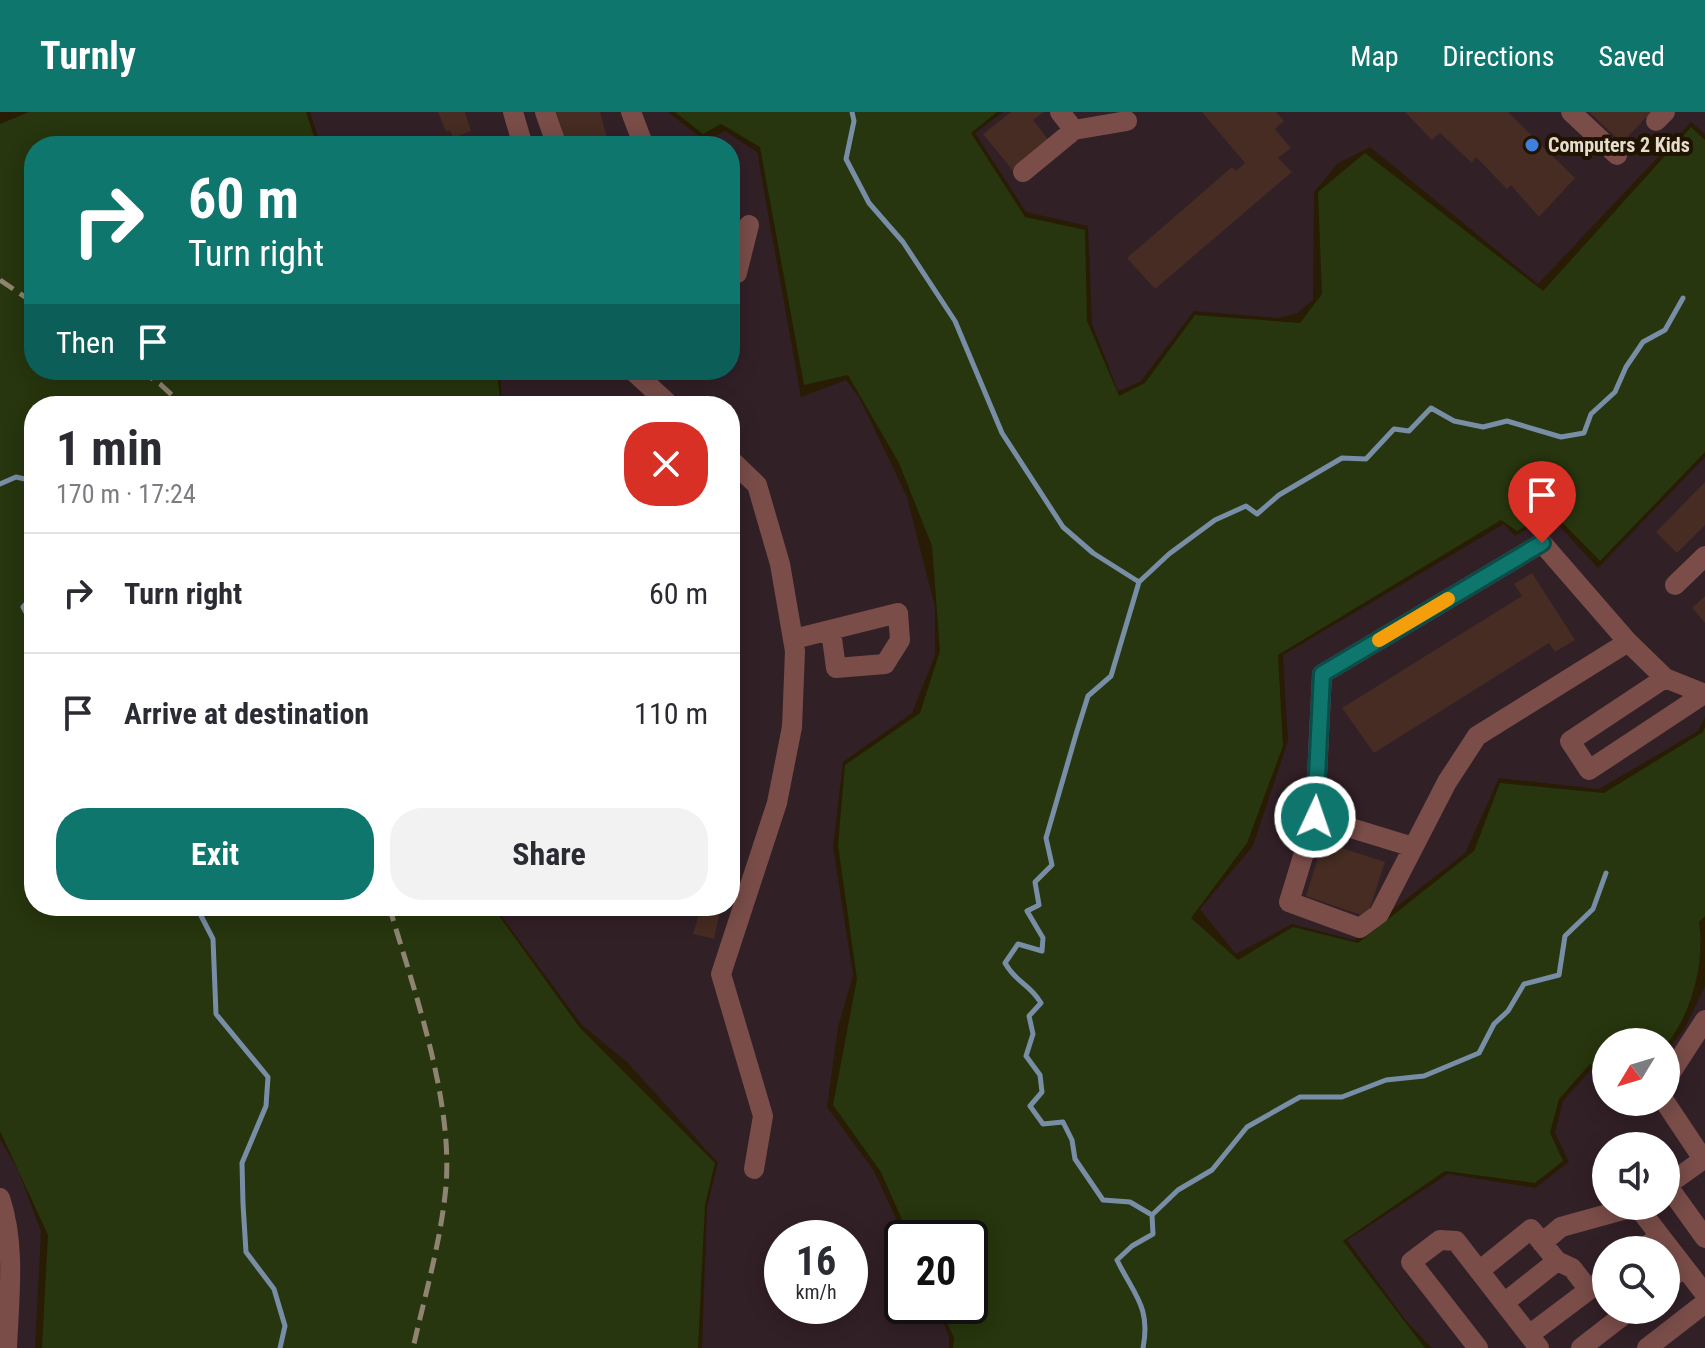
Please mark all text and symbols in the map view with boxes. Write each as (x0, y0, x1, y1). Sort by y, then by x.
text: Turnly (40, 34, 136, 78)
text: Map (1350, 40, 1399, 73)
text: Directions (1443, 40, 1554, 73)
text: Saved (1598, 40, 1665, 73)
place label: Computers 2 Kids (1548, 133, 1690, 157)
marker: Computers 2 Kids (1523, 136, 1541, 154)
text: 60 m (188, 166, 299, 232)
icon: right (56, 168, 160, 272)
text: Turn right (188, 233, 324, 275)
icon: arrive (131, 320, 175, 364)
text: Then (56, 325, 115, 360)
text: 1 min (56, 420, 163, 477)
button: close (624, 422, 708, 506)
pin (1508, 461, 1576, 543)
icon: arrive (1520, 473, 1564, 517)
text: 170 m · 17:24 (56, 479, 196, 509)
icon: right (56, 571, 100, 615)
text: Turn right (124, 576, 242, 611)
text: 60 m (649, 576, 708, 611)
icon: arrive (56, 691, 100, 735)
text: Arrive at destination (124, 696, 369, 731)
text: 110 m (634, 696, 708, 731)
position arrow (1273, 775, 1357, 859)
button: Exit (56, 808, 374, 900)
button: Share (390, 808, 708, 900)
north arrow (1592, 1028, 1680, 1116)
map controls (1592, 1028, 1680, 1324)
button: sound (1592, 1132, 1680, 1220)
speed limit sign: 20 (884, 1220, 988, 1324)
button: search (1592, 1236, 1680, 1324)
text: 16 (796, 1238, 836, 1285)
text: km/h (795, 1280, 837, 1304)

